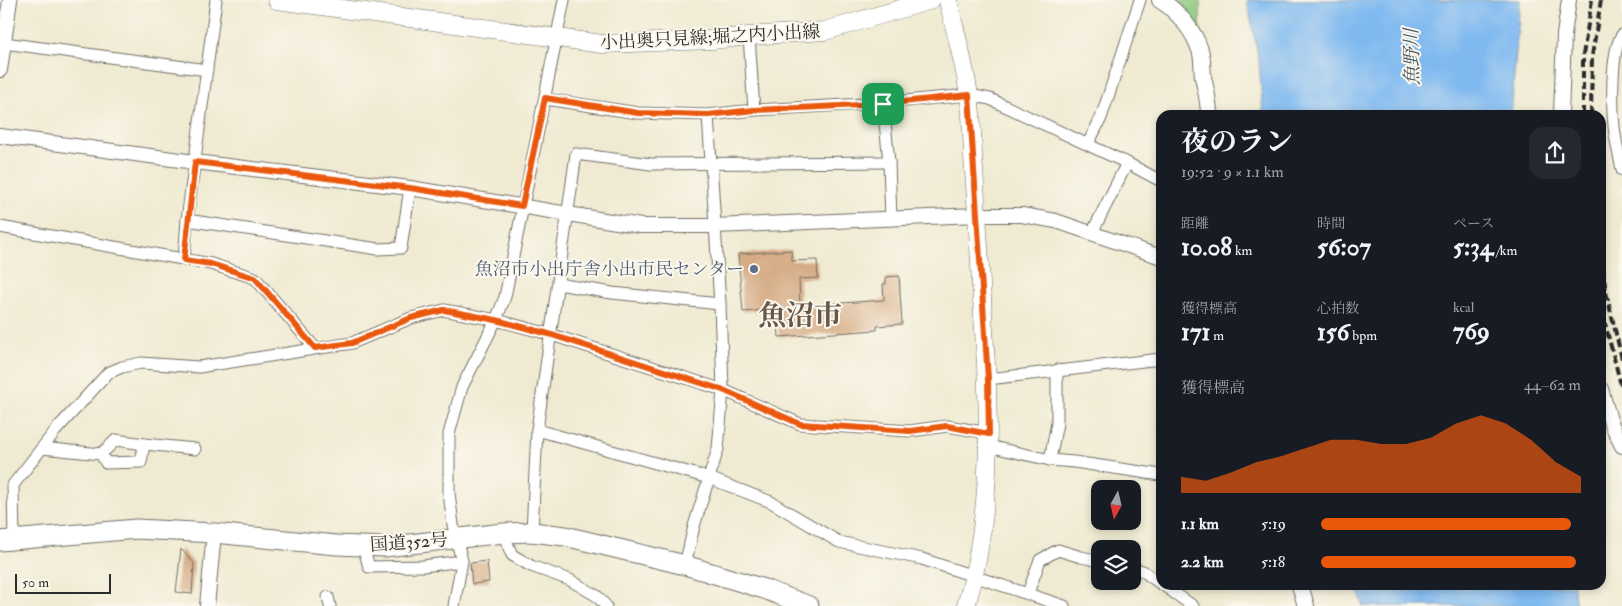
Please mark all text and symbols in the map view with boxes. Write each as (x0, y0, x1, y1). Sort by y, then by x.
street label: 小出奥只見線;堀之内小出線 (599, 20, 821, 55)
water label: 魚野川 (1399, 26, 1424, 86)
pin (862, 83, 904, 125)
icon: arrive (869, 90, 897, 118)
text: 夜のラン (1181, 125, 1293, 160)
button: share (1529, 127, 1581, 179)
text: 19:52 · 9 × 1.1 km (1181, 162, 1284, 182)
text: 距離 (1181, 215, 1209, 232)
text: 時間 (1317, 215, 1345, 232)
text: ペース (1453, 215, 1494, 232)
text: 10.08 (1181, 232, 1232, 263)
text: 56:07 (1317, 232, 1371, 263)
text: 5:34 (1453, 232, 1493, 263)
text: km (1232, 242, 1252, 259)
text: /km (1493, 242, 1517, 259)
place label: 魚沼市小出庁舎小出市民センター (475, 258, 744, 281)
marker: 魚沼市小出庁舎小出市民センター (748, 263, 760, 275)
district label: 魚沼市 (758, 299, 842, 334)
text: kcal (1453, 299, 1474, 316)
text: 獲得標高 (1181, 300, 1237, 317)
text: 心拍数 (1317, 300, 1359, 317)
text: 769 (1453, 316, 1490, 347)
text: 171 (1181, 317, 1210, 348)
text: 156 (1317, 317, 1349, 348)
text: m (1210, 327, 1224, 344)
text: bpm (1349, 327, 1377, 344)
text: 44–62 m (1524, 375, 1581, 395)
text: 獲得標高 (1181, 378, 1245, 398)
north arrow (1091, 480, 1141, 530)
map controls (1091, 480, 1141, 590)
text: 1.1 km (1181, 514, 1219, 534)
text: 5:19 (1261, 514, 1286, 534)
street label: 国道352号 (369, 528, 449, 557)
button: layers (1091, 540, 1141, 590)
text: 2.2 km (1181, 552, 1224, 572)
text: 5:18 (1261, 552, 1285, 572)
scale bar (15, 571, 111, 594)
text: 50 m (22, 574, 49, 591)

